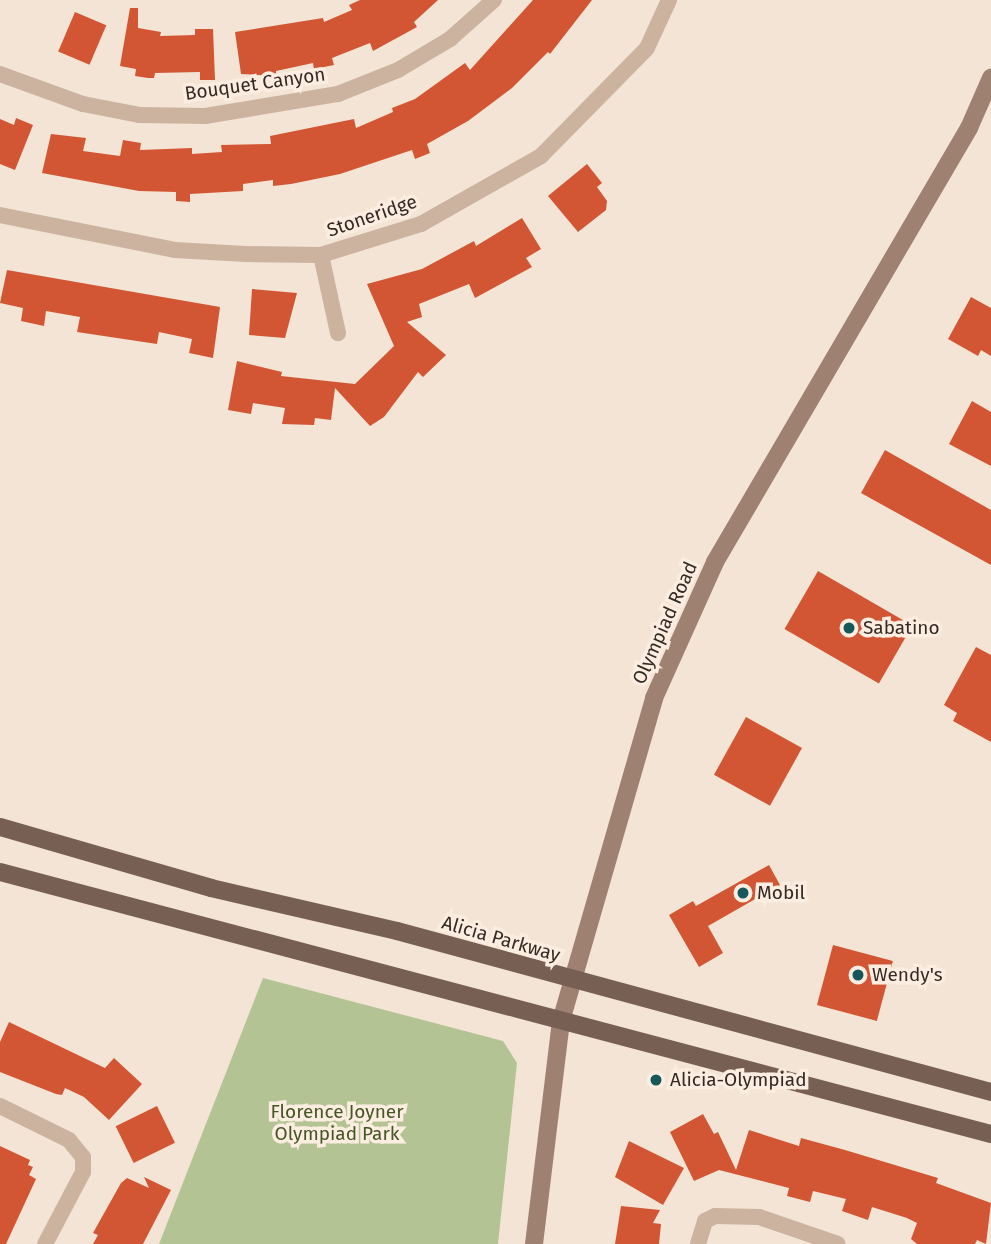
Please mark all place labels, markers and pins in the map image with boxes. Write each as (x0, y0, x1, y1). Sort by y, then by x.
place label: Sabatino (863, 617, 940, 639)
marker: Sabatino (841, 620, 857, 636)
place label: Mobil (757, 882, 805, 904)
marker: Mobil (735, 885, 751, 901)
place label: Wendy's (872, 964, 943, 986)
marker: Wendy's (850, 967, 866, 983)
place label: Alicia-Olympiad (670, 1069, 807, 1091)
marker: Alicia-Olympiad (648, 1072, 664, 1088)

